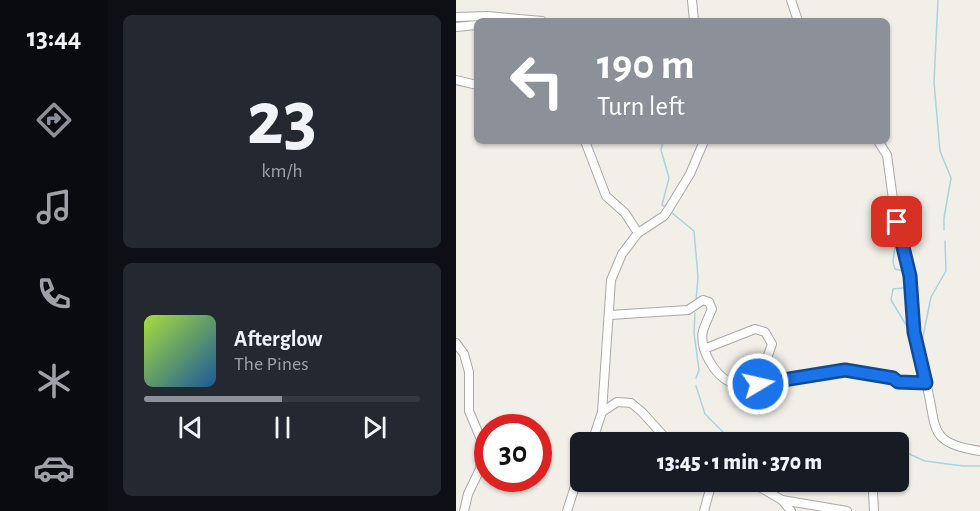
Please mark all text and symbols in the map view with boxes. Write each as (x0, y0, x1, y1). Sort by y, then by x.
text: 13:44 (27, 24, 81, 51)
icon: left (498, 42, 576, 120)
text: 190 m (597, 44, 695, 86)
text: 23 (247, 81, 317, 159)
text: Turn left (597, 93, 685, 120)
icon: directions (33, 99, 75, 141)
text: km/h (261, 161, 303, 181)
icon: music (33, 186, 75, 228)
pin (871, 196, 922, 247)
icon: arrive (880, 205, 913, 238)
icon: phone (33, 273, 75, 315)
text: Afterglow (234, 328, 322, 350)
position arrow (726, 352, 790, 416)
text: The Pines (234, 354, 309, 374)
icon: climate (33, 360, 75, 402)
icon: previous (174, 411, 207, 444)
icon: pause (266, 411, 299, 444)
icon: next (358, 411, 391, 444)
speed limit sign: 30 (474, 414, 552, 492)
icon: car (33, 447, 75, 489)
text: 13:45 · 1 min · 370 m (657, 451, 822, 473)

